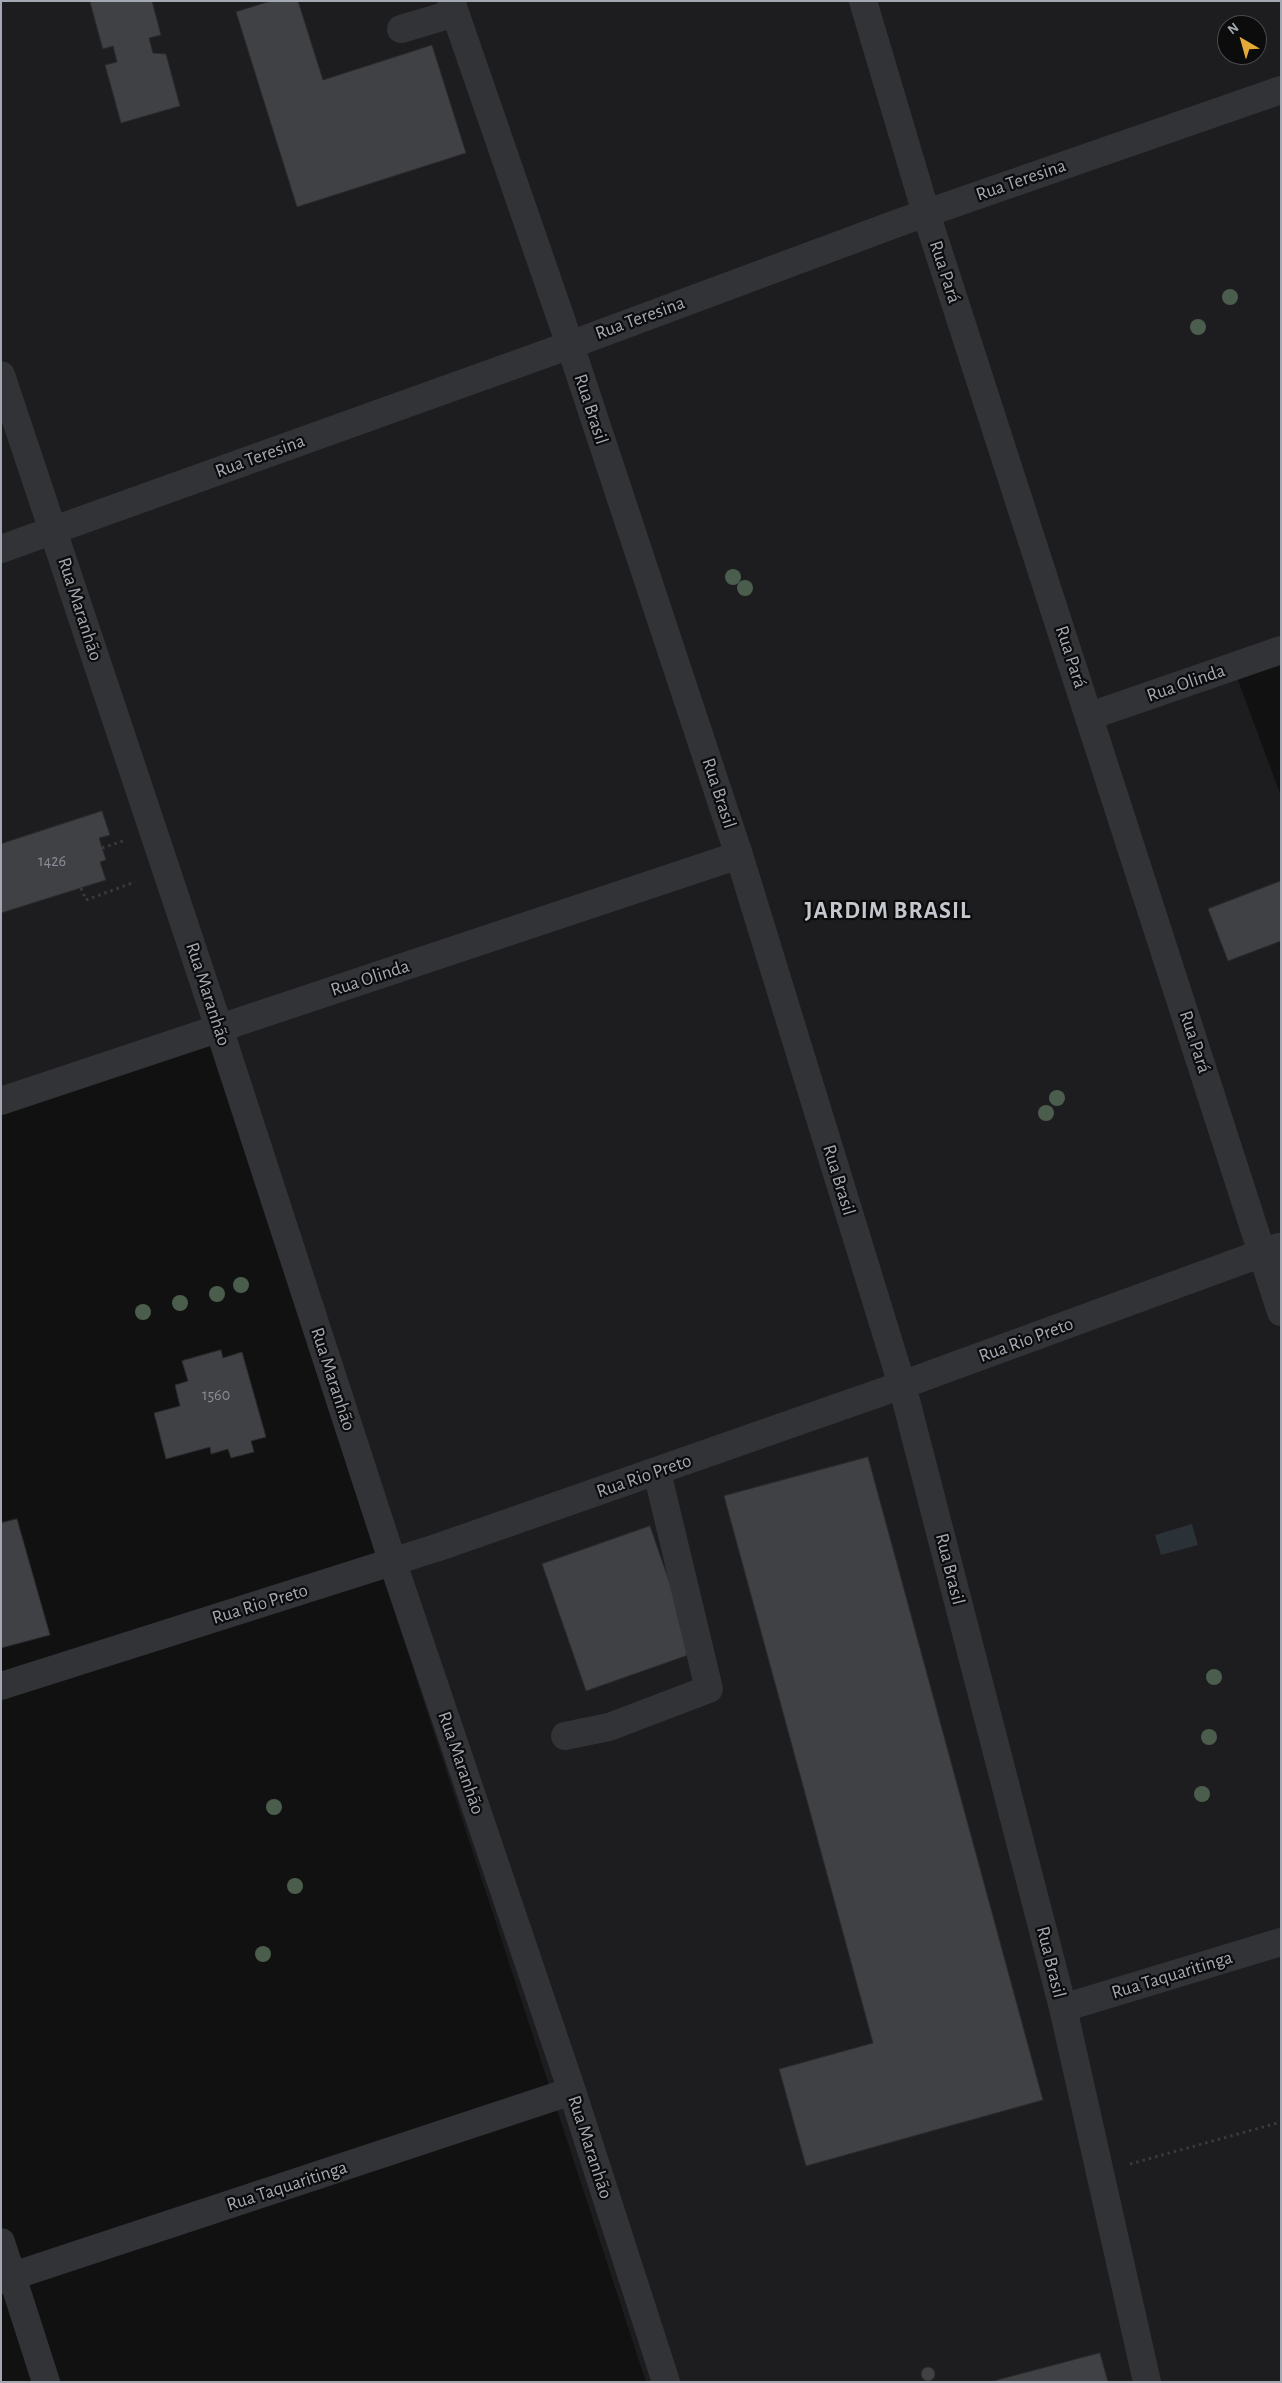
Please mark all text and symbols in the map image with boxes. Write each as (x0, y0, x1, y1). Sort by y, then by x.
north arrow (1217, 15, 1267, 65)
text: N (1225, 20, 1242, 37)
street label: Rua Teresina (973, 154, 1069, 206)
street label: Rua Pará (924, 238, 966, 306)
street label: Rua Teresina (592, 291, 688, 345)
street label: Rua Brasil (569, 371, 613, 447)
street label: Rua Teresina (212, 429, 308, 483)
street label: Rua Maranhão (53, 554, 107, 664)
street label: Rua Pará (1050, 623, 1092, 691)
street label: Rua Olinda (1144, 659, 1228, 707)
street label: Rua Brasil (697, 755, 741, 831)
house number: 1426 (38, 851, 66, 871)
district label: JARDIM BRASIL (803, 897, 973, 925)
street label: Rua Maranhão (181, 939, 235, 1049)
street label: Rua Olinda (328, 955, 412, 1001)
street label: Rua Pará (1174, 1008, 1216, 1076)
street label: Rua Brasil (817, 1142, 861, 1218)
street label: Rua Rio Preto (976, 1312, 1076, 1368)
street label: Rua Maranhão (306, 1324, 360, 1434)
house number: 1560 (202, 1385, 230, 1405)
street label: Rua Rio Preto (593, 1449, 695, 1503)
street label: Rua Brasil (930, 1531, 970, 1607)
street label: Rua Rio Preto (209, 1579, 311, 1629)
street label: Rua Maranhão (433, 1708, 489, 1818)
street label: Rua Brasil (1031, 1924, 1071, 2000)
street label: Rua Taquaritinga (1109, 1946, 1235, 2004)
street label: Rua Maranhão (563, 2092, 617, 2202)
street label: Rua Taquaritinga (224, 2156, 350, 2216)

